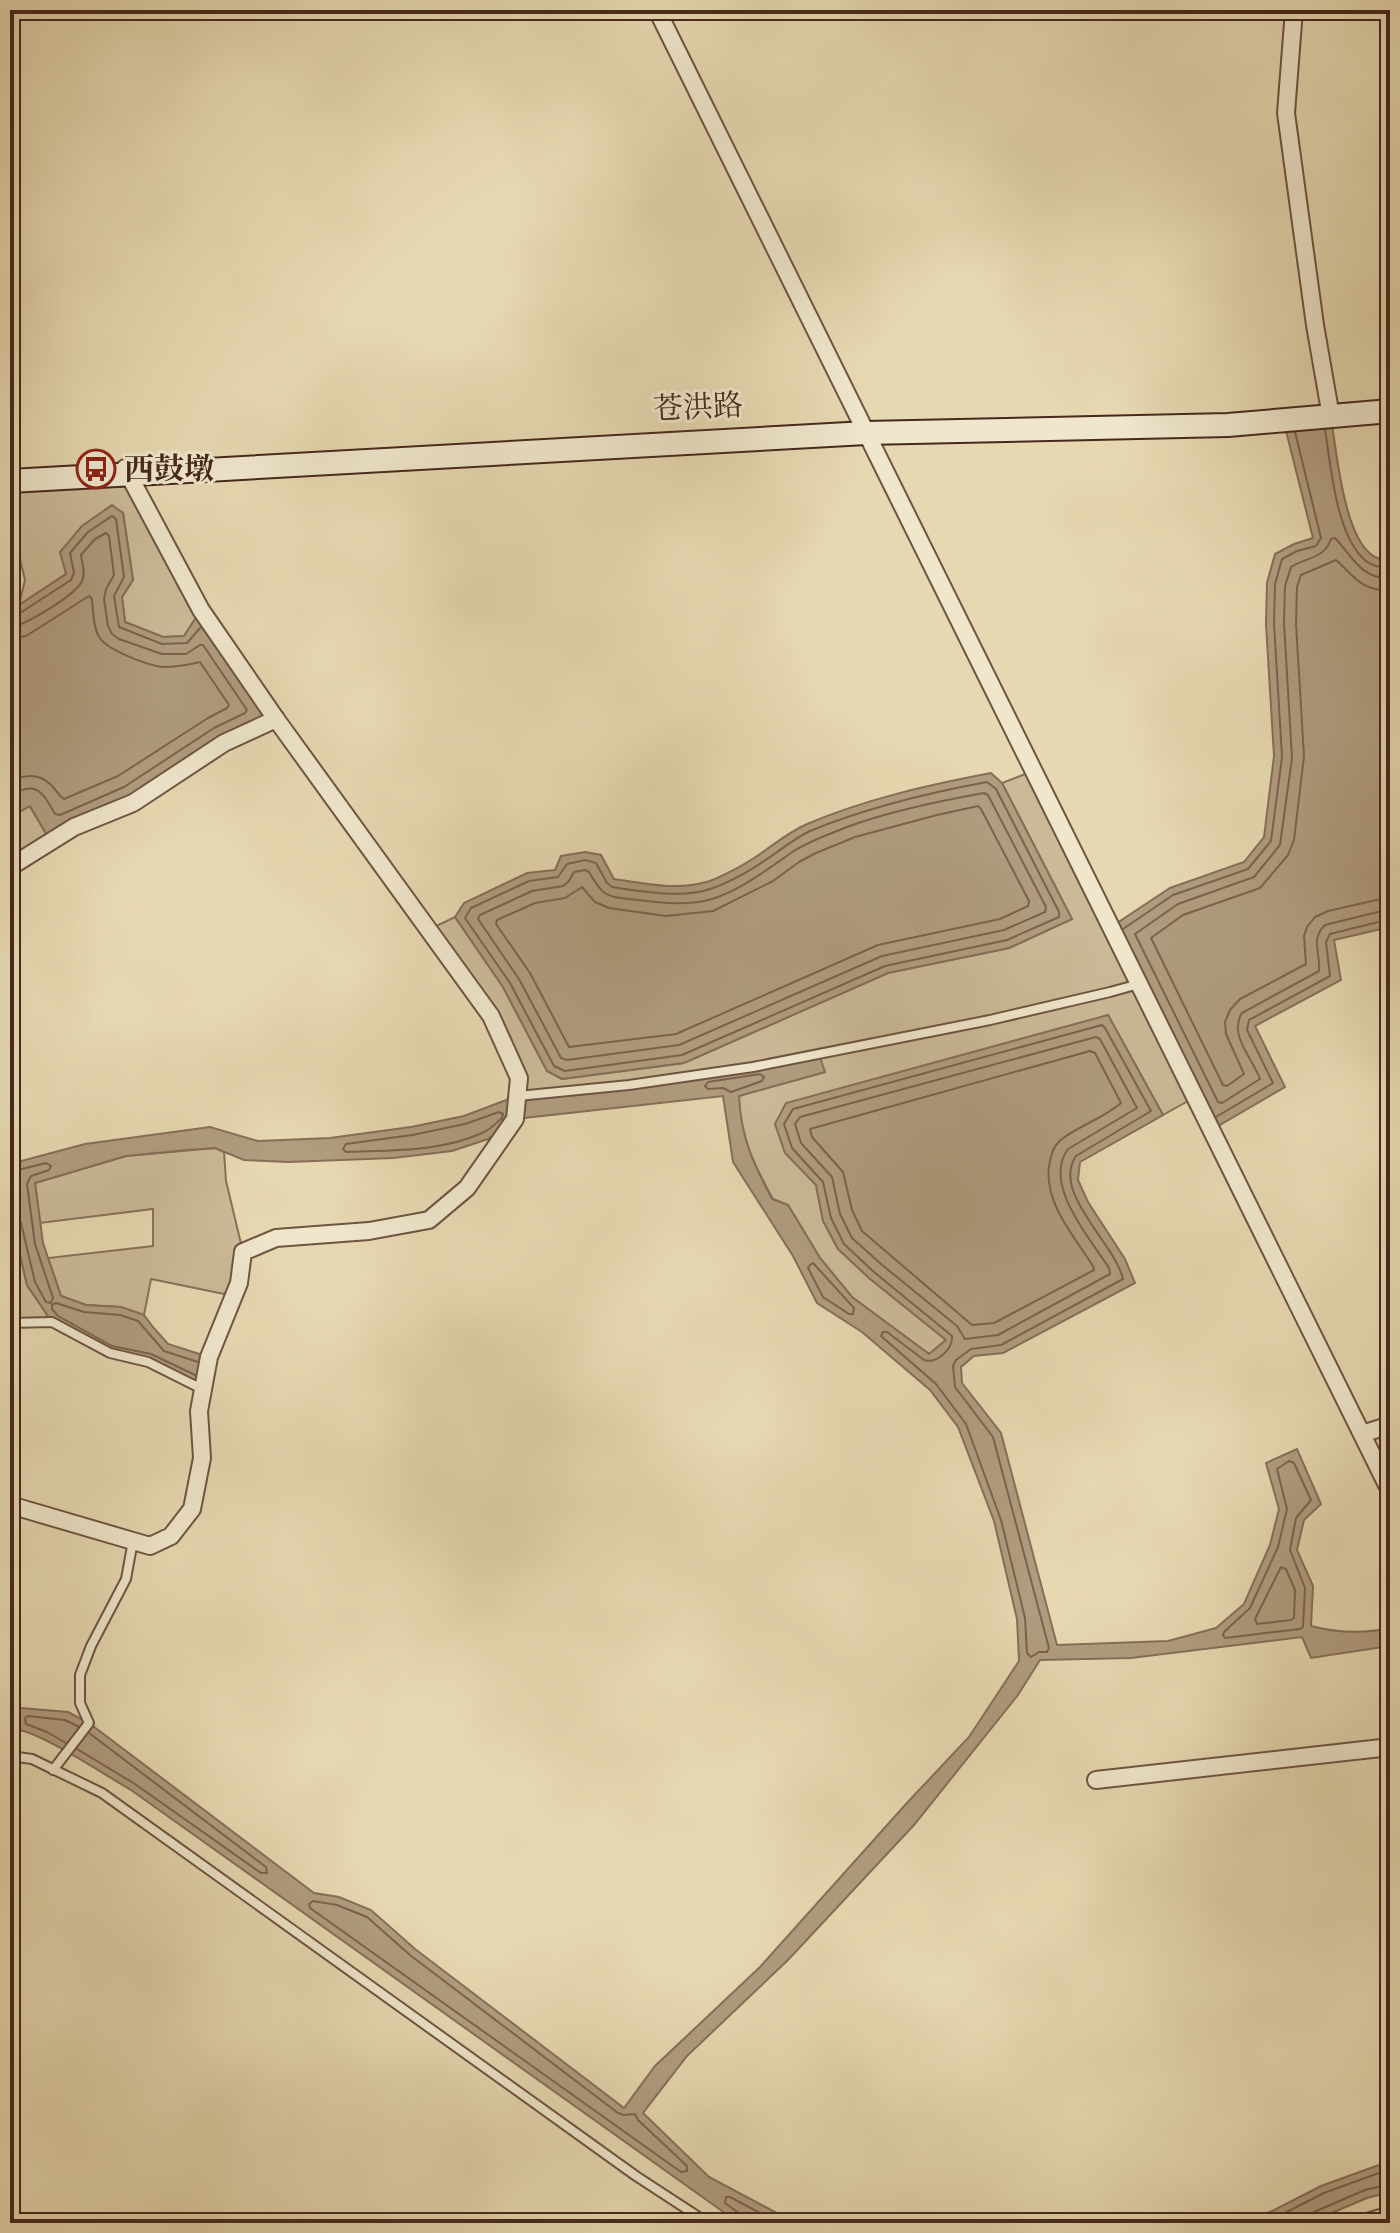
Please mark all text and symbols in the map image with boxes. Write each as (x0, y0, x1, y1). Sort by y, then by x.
street label: 苍洪路 (652, 385, 744, 429)
bus stop icon: 西鼓墩 (75, 448, 117, 490)
place label: 西鼓墩 (124, 449, 214, 489)

